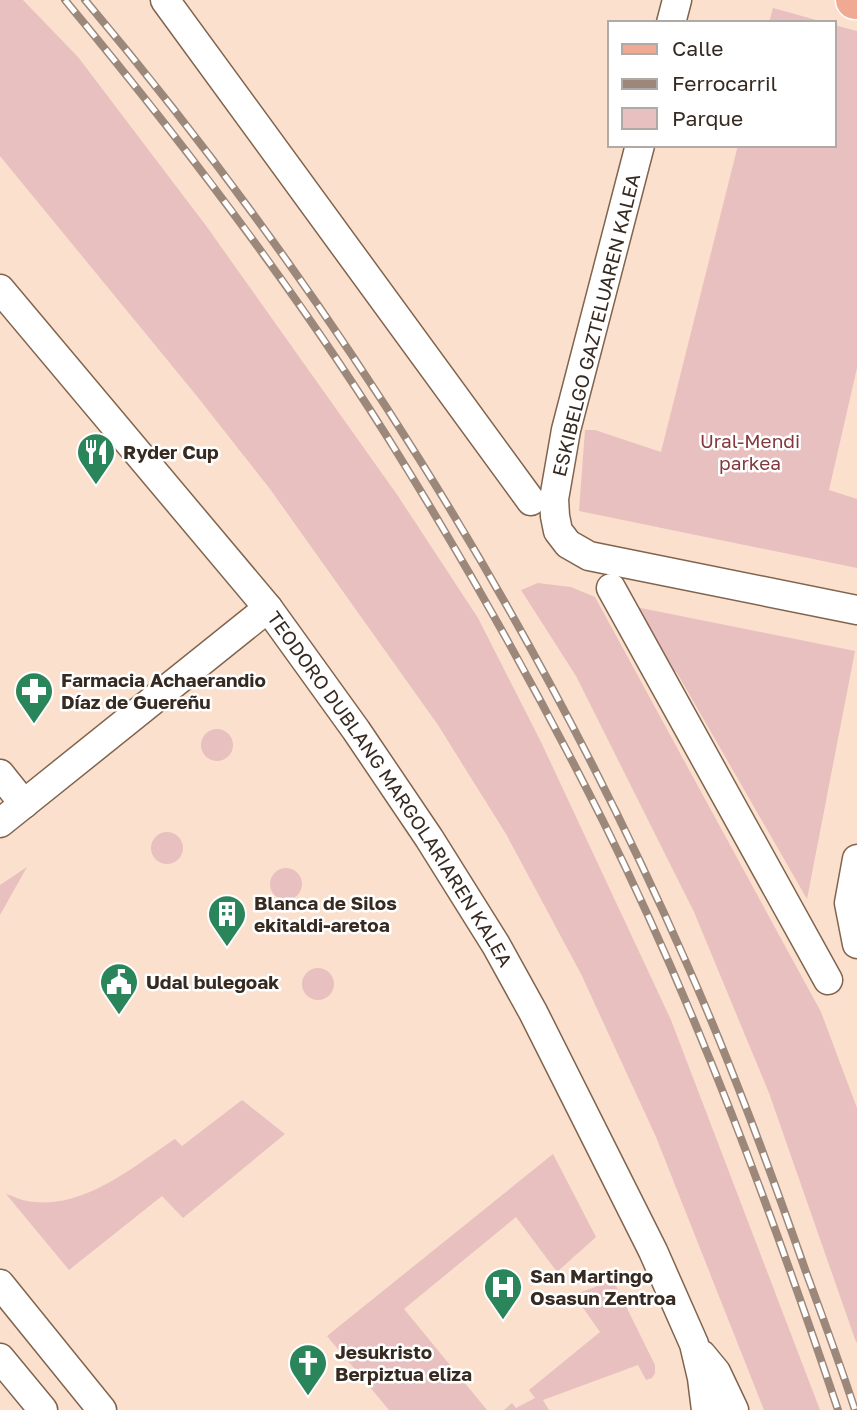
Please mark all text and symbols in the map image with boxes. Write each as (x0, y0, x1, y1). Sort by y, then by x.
legend (608, 21, 836, 147)
text: Calle (672, 35, 724, 61)
text: Ferrocarril (672, 70, 777, 96)
text: Parque (672, 105, 743, 131)
street label: ESKIBELGO GAZTELUAREN KALEA (547, 171, 644, 479)
park label: Ural-Mendi parkea (700, 429, 800, 474)
restaurant icon: Ryder Cup (75, 431, 117, 486)
place label: Ryder Cup (123, 440, 219, 463)
street label: TEODORO DUBLANG MARGOLARIAREN KALEA (263, 606, 518, 971)
place label: Farmacia Achaerandio Díaz de Guereñu (61, 668, 266, 713)
pharmacy icon: Farmacia Achaerandio Díaz de Guereñu (13, 670, 55, 725)
place label: Blanca de Silos ekitaldi-aretoa (254, 891, 397, 936)
building icon: Blanca de Silos ekitaldi-aretoa (206, 893, 248, 948)
public building icon: Udal bulegoak (98, 961, 140, 1016)
place label: Udal bulegoak (146, 970, 279, 993)
place label: San Martingo Osasun Zentroa (530, 1264, 676, 1309)
hospital icon: San Martingo Osasun Zentroa (482, 1266, 524, 1321)
place label: Jesukristo Berpiztua eliza (335, 1340, 472, 1385)
church icon: Jesukristo Berpiztua eliza (287, 1342, 329, 1397)

